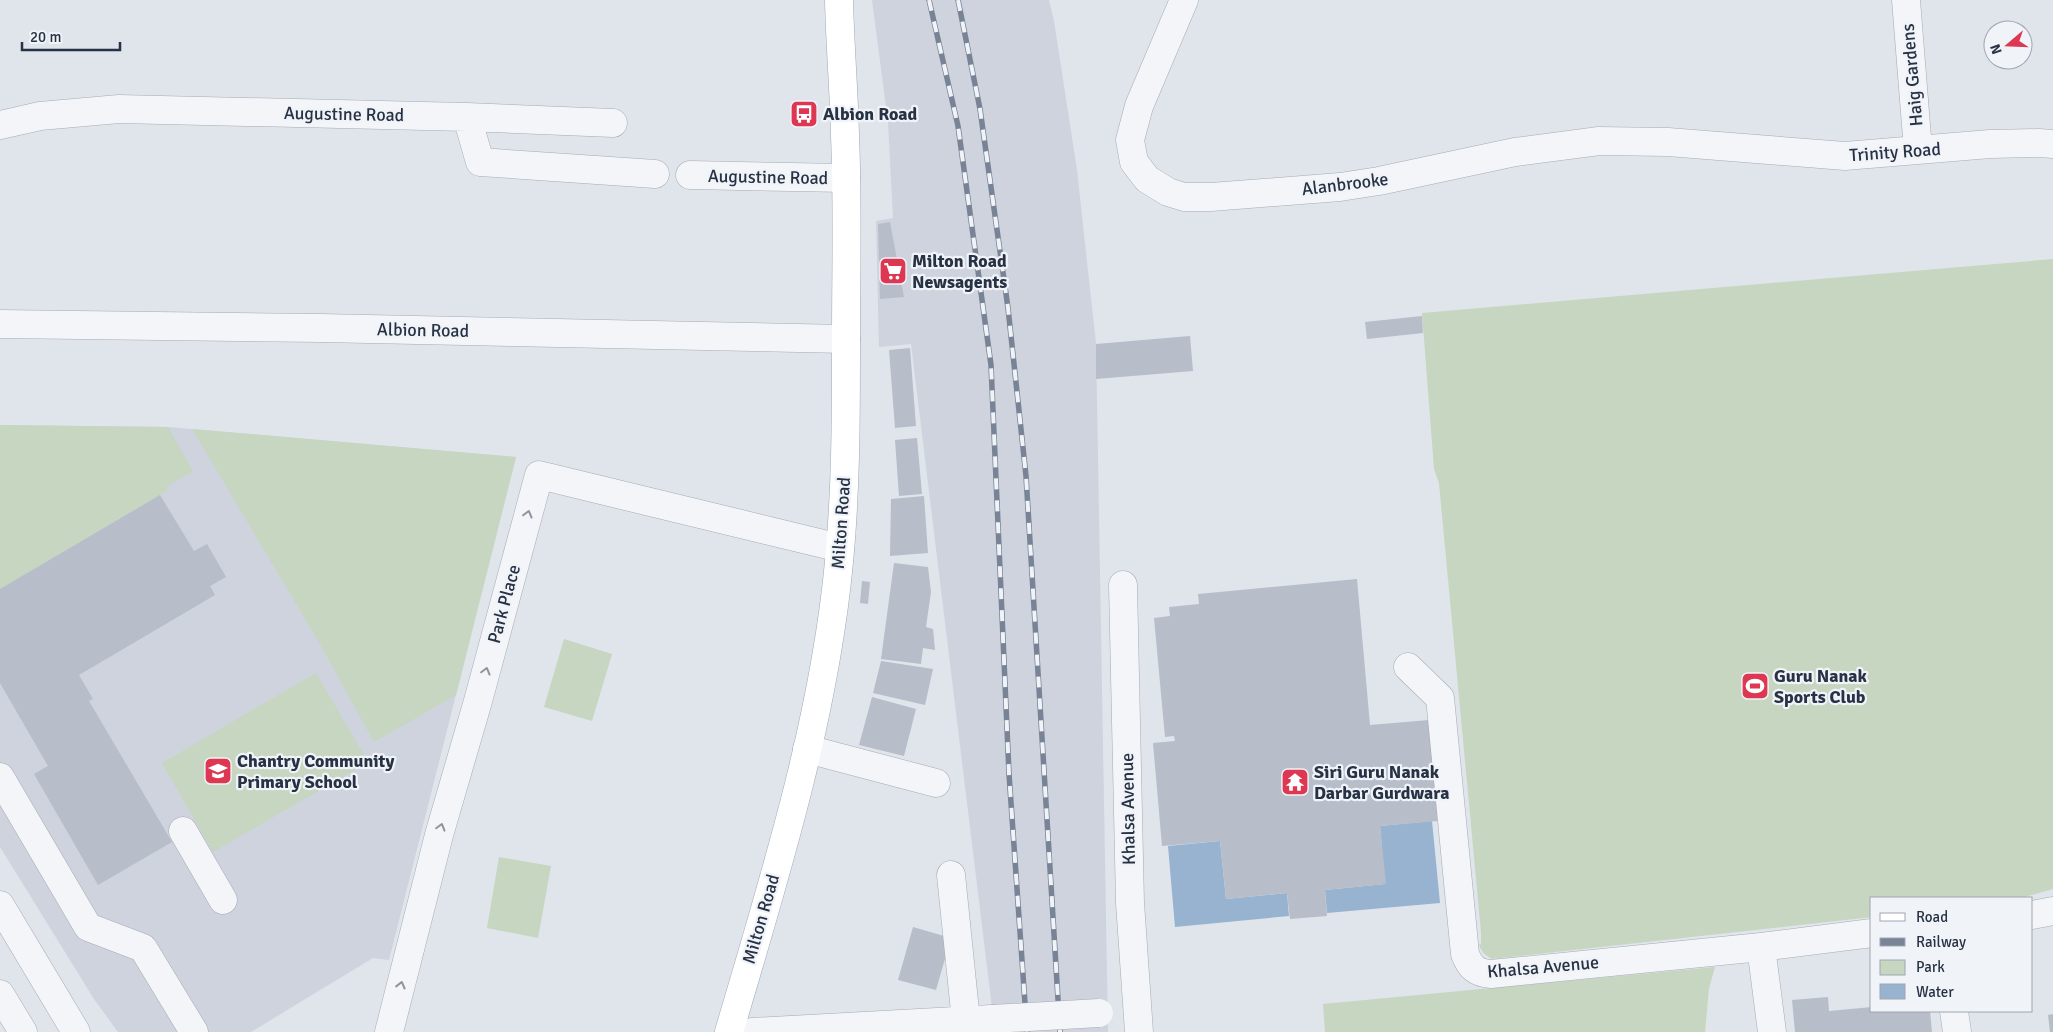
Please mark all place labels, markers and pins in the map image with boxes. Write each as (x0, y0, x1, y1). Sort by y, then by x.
bus stop icon: Albion Road (789, 99, 819, 129)
place label: Albion Road (823, 103, 917, 125)
place label: Milton Road Newsagents (912, 250, 1007, 293)
supermarket icon: Milton Road Newsagents (878, 256, 908, 286)
place label: Guru Nanak Sports Club (1774, 665, 1867, 708)
sports icon: Guru Nanak Sports Club (1740, 671, 1770, 701)
place label: Chantry Community Primary School (237, 750, 395, 793)
school or university icon: Chantry Community Primary School (203, 756, 233, 786)
place label: Siri Guru Nanak Darbar Gurdwara (1314, 761, 1449, 804)
temple icon: Siri Guru Nanak Darbar Gurdwara (1280, 767, 1310, 797)

